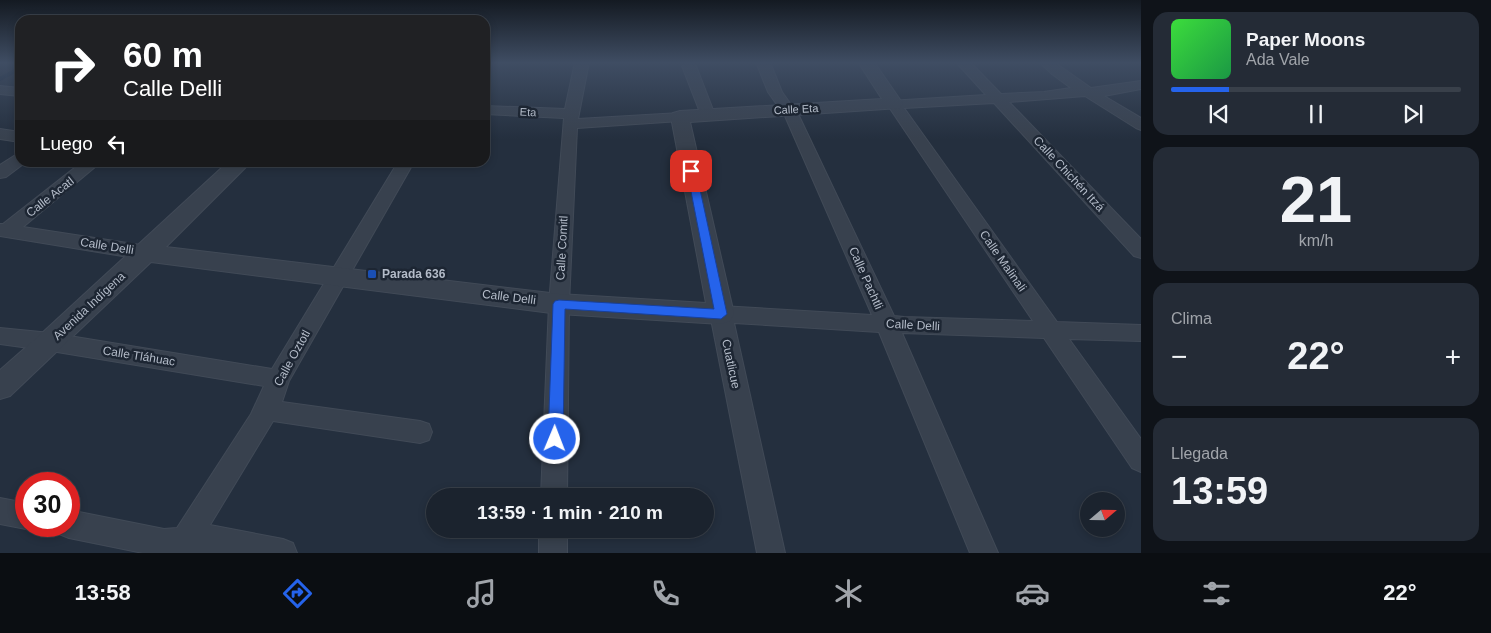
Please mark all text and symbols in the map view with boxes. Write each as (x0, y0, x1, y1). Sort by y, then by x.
text: Paper Moons (1246, 29, 1365, 50)
icon: right (40, 35, 105, 100)
text: 60 m (123, 35, 203, 74)
text: Ada Vale (1246, 51, 1310, 68)
text: Calle Delli (123, 76, 222, 101)
icon: previous (1205, 100, 1233, 128)
icon: pause (1302, 100, 1330, 128)
icon: next (1399, 100, 1427, 128)
street label: Calle Eta (773, 102, 819, 116)
street label: Eta (519, 106, 537, 118)
icon: left (103, 130, 131, 158)
text: Luego (40, 133, 93, 154)
street label: Calle Chichén Itzá (1031, 134, 1108, 215)
pin (670, 150, 712, 192)
icon: arrive (677, 157, 705, 185)
text: 21 (1280, 163, 1352, 236)
street label: Calle Acatl (23, 174, 77, 220)
street label: Calle Comitl (553, 215, 571, 281)
street label: Calle Malinali (977, 228, 1029, 294)
text: km/h (1299, 232, 1333, 249)
street label: Calle Delli (79, 235, 135, 257)
street label: Calle Pachtli (846, 245, 886, 311)
place label: Parada 636 (382, 267, 446, 281)
marker: Parada 636 (366, 268, 378, 280)
street label: Avenida Indígena (50, 269, 128, 343)
street label: Calle Delli (481, 287, 537, 307)
text: Clima (1171, 310, 1212, 327)
street label: Calle Delli (886, 317, 940, 333)
street label: Calle Oztotl (271, 327, 313, 389)
text: 22° (1287, 335, 1345, 377)
street label: Cuatlicue (719, 338, 743, 390)
text: − (1171, 341, 1187, 372)
text: + (1445, 341, 1461, 372)
street label: Calle Tláhuac (102, 343, 176, 369)
position arrow (528, 412, 580, 464)
text: Llegada (1171, 445, 1228, 462)
text: 13:59 (1171, 470, 1268, 512)
speed limit sign: 30 (15, 472, 80, 537)
north arrow (1080, 492, 1125, 538)
map controls (1080, 492, 1125, 537)
text: 13:59 · 1 min · 210 m (477, 502, 663, 523)
icon: directions (280, 576, 315, 611)
icon: music (464, 576, 499, 611)
icon: phone (648, 576, 683, 611)
icon: climate (831, 576, 866, 611)
icon: car (1015, 576, 1050, 611)
icon: filters (1199, 576, 1234, 611)
text: 13:58 (74, 580, 131, 605)
text: 22° (1383, 580, 1416, 605)

